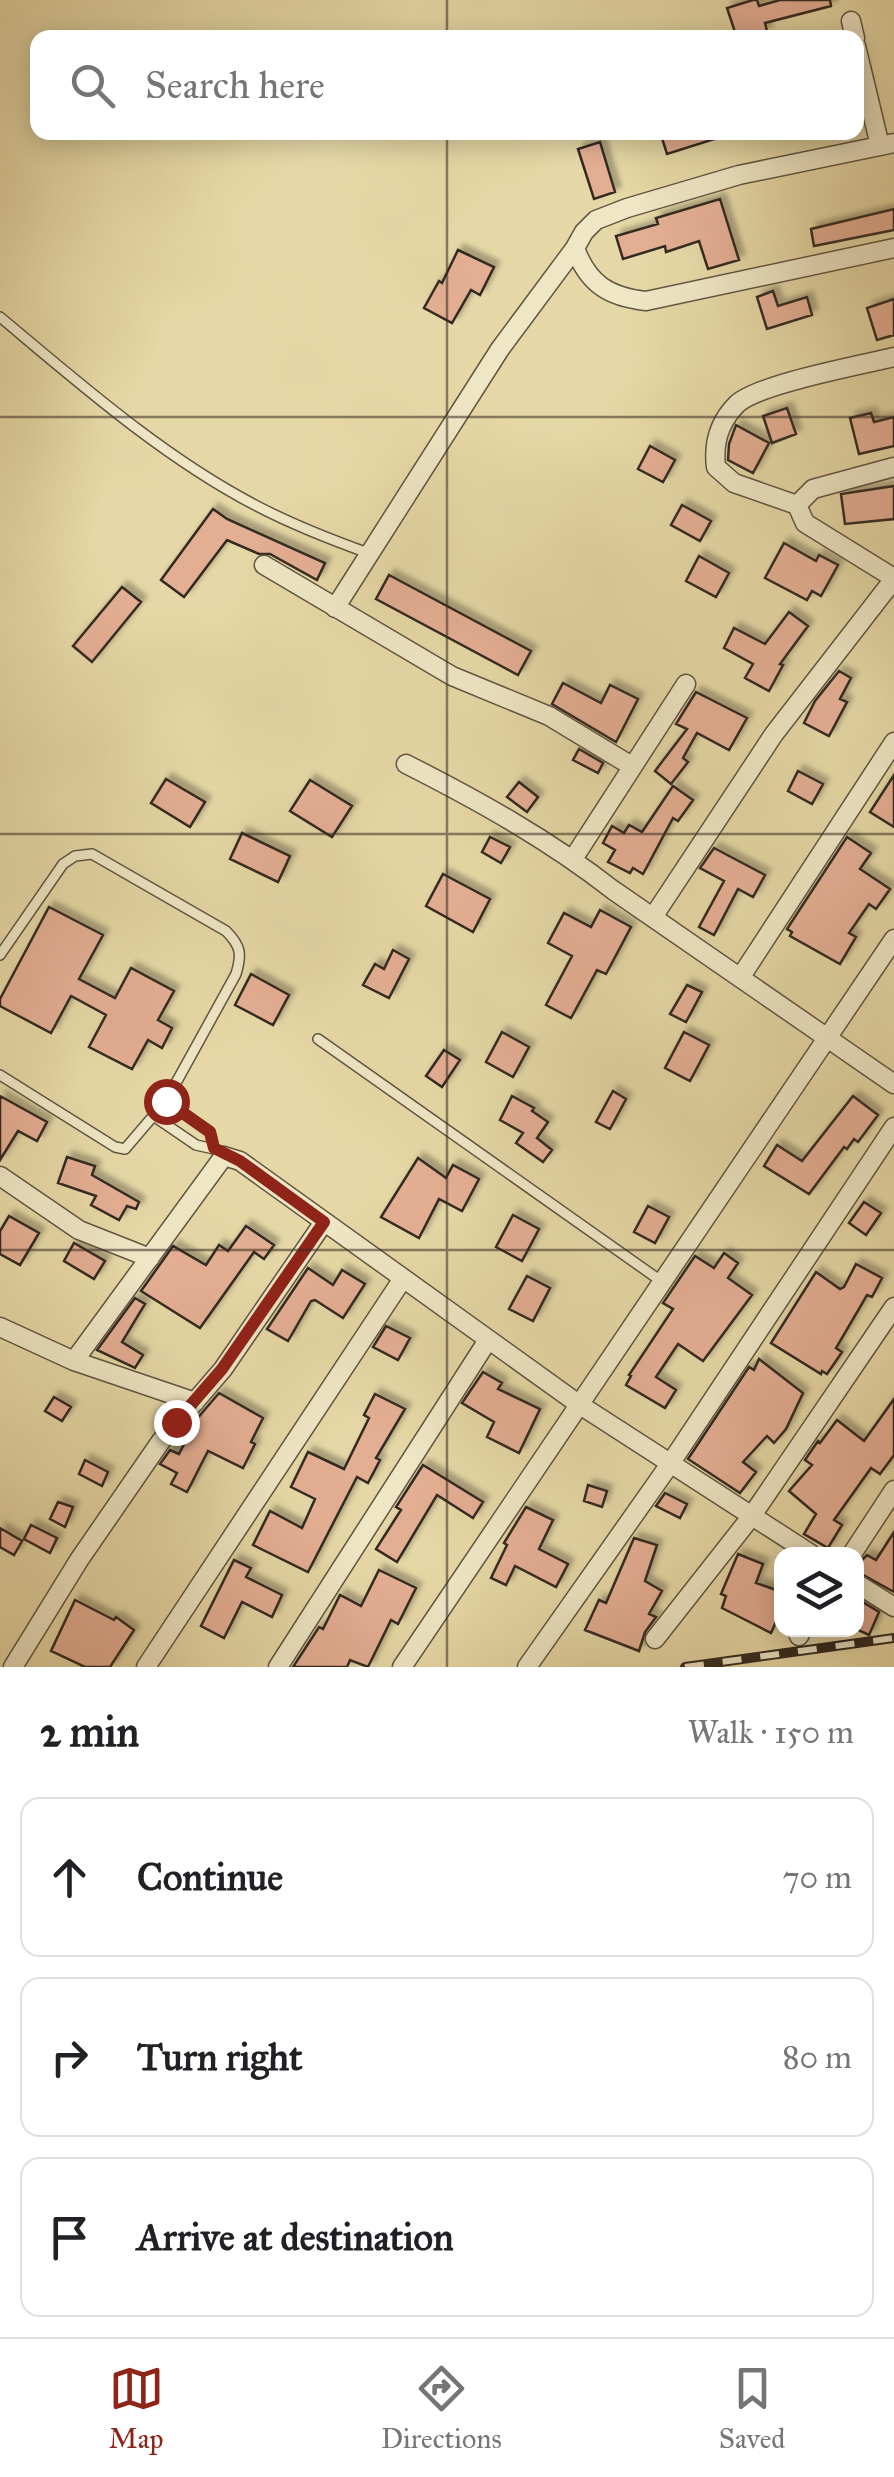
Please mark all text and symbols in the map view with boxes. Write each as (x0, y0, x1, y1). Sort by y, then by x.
search box (30, 30, 864, 140)
icon: search (65, 58, 120, 113)
text: Search here (145, 62, 325, 108)
route start (144, 1079, 190, 1125)
route end (154, 1400, 200, 1446)
map controls (774, 1547, 864, 1637)
button: layers (774, 1547, 864, 1637)
text: 2 min (40, 1706, 139, 1758)
text: Walk · 150 m (688, 1713, 854, 1752)
icon: ahead (42, 1850, 97, 1905)
text: Continue (137, 1854, 283, 1900)
text: 70 m (783, 1858, 852, 1897)
icon: right (42, 2030, 97, 2085)
text: Turn right (137, 2034, 303, 2080)
text: 80 m (783, 2038, 852, 2077)
icon: arrive (42, 2210, 97, 2265)
text: Arrive at destination (137, 2214, 454, 2260)
tab: Map (109, 2361, 164, 2456)
tab: Directions (381, 2361, 502, 2456)
tab: Saved (719, 2361, 785, 2456)

